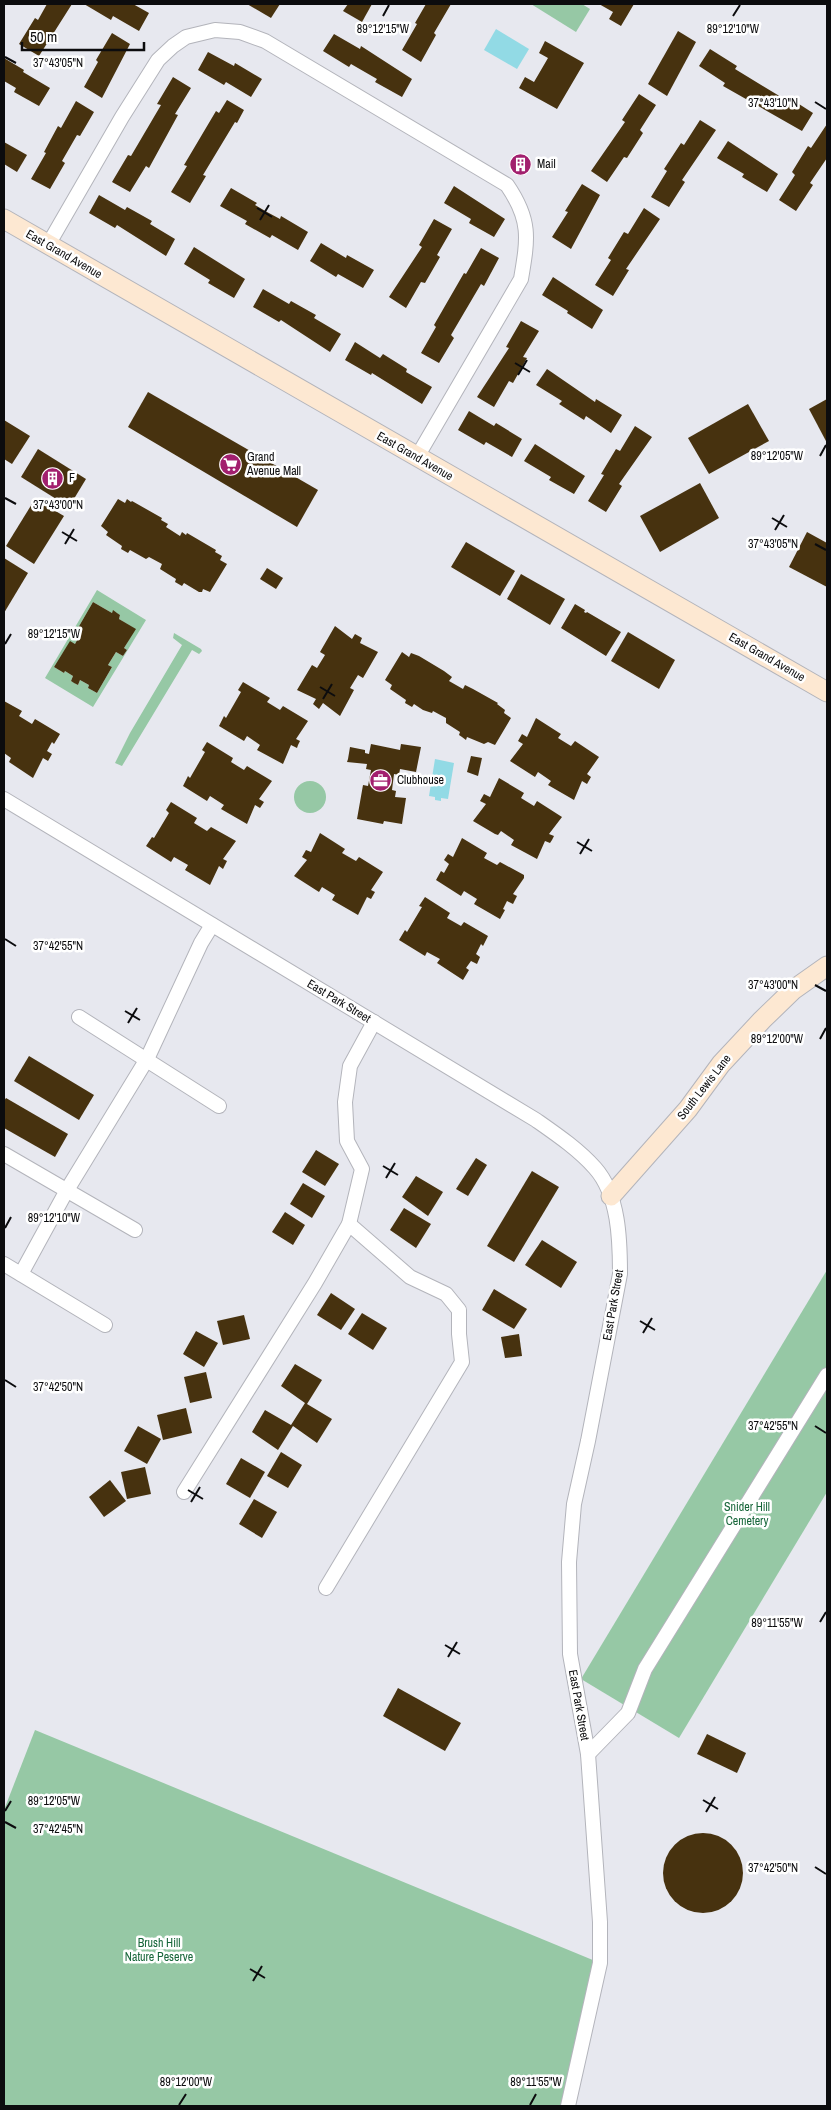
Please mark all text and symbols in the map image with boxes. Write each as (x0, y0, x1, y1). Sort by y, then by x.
scale bar (22, 20, 145, 52)
text: 89°12'15"W (357, 21, 410, 37)
text: 89°12'10"W (707, 21, 760, 37)
text: 50 m (30, 26, 57, 47)
text: 37°43'05"N (33, 55, 83, 71)
text: 37°43'10"N (748, 95, 798, 111)
building icon: Mail (509, 152, 533, 176)
place label: Mail (537, 156, 556, 172)
street label: East Grand Avenue (23, 226, 105, 282)
street label: East Grand Avenue (374, 428, 456, 484)
text: 89°12'05"W (751, 448, 804, 464)
place label: Grand Avenue Mall (246, 449, 301, 479)
supermarket icon: Grand Avenue Mall (219, 452, 243, 476)
building icon: F (41, 466, 65, 490)
place label: F (69, 470, 75, 486)
text: 37°43'00"N (33, 497, 83, 513)
text: 37°43'05"N (748, 536, 798, 552)
text: 89°12'15"W (28, 626, 81, 642)
street label: East Grand Avenue (726, 629, 808, 685)
office icon: Clubhouse (369, 768, 393, 792)
place label: Clubhouse (397, 772, 444, 788)
text: 37°42'55"N (33, 938, 83, 954)
street label: East Park Street (304, 976, 374, 1026)
text: 37°43'00"N (748, 977, 798, 993)
text: 89°12'00"W (751, 1031, 804, 1047)
street label: South Lewis Lane (673, 1051, 735, 1123)
text: 89°12'10"W (28, 1210, 81, 1226)
street label: East Park Street (599, 1268, 627, 1342)
text: 37°42'50"N (33, 1379, 83, 1395)
text: 37°42'55"N (748, 1418, 798, 1434)
park label: Snider Hill Cemetery (724, 1499, 770, 1529)
text: 89°11'55"W (751, 1615, 803, 1631)
street label: East Park Street (565, 1668, 593, 1742)
text: 89°12'05"W (28, 1793, 81, 1809)
text: 37°42'45"N (33, 1821, 83, 1837)
text: 37°42'50"N (748, 1860, 798, 1876)
park label: Brush Hill Nature Peserve (125, 1935, 193, 1965)
text: 89°12'00"W (160, 2074, 213, 2090)
text: 89°11'55"W (510, 2074, 562, 2090)

